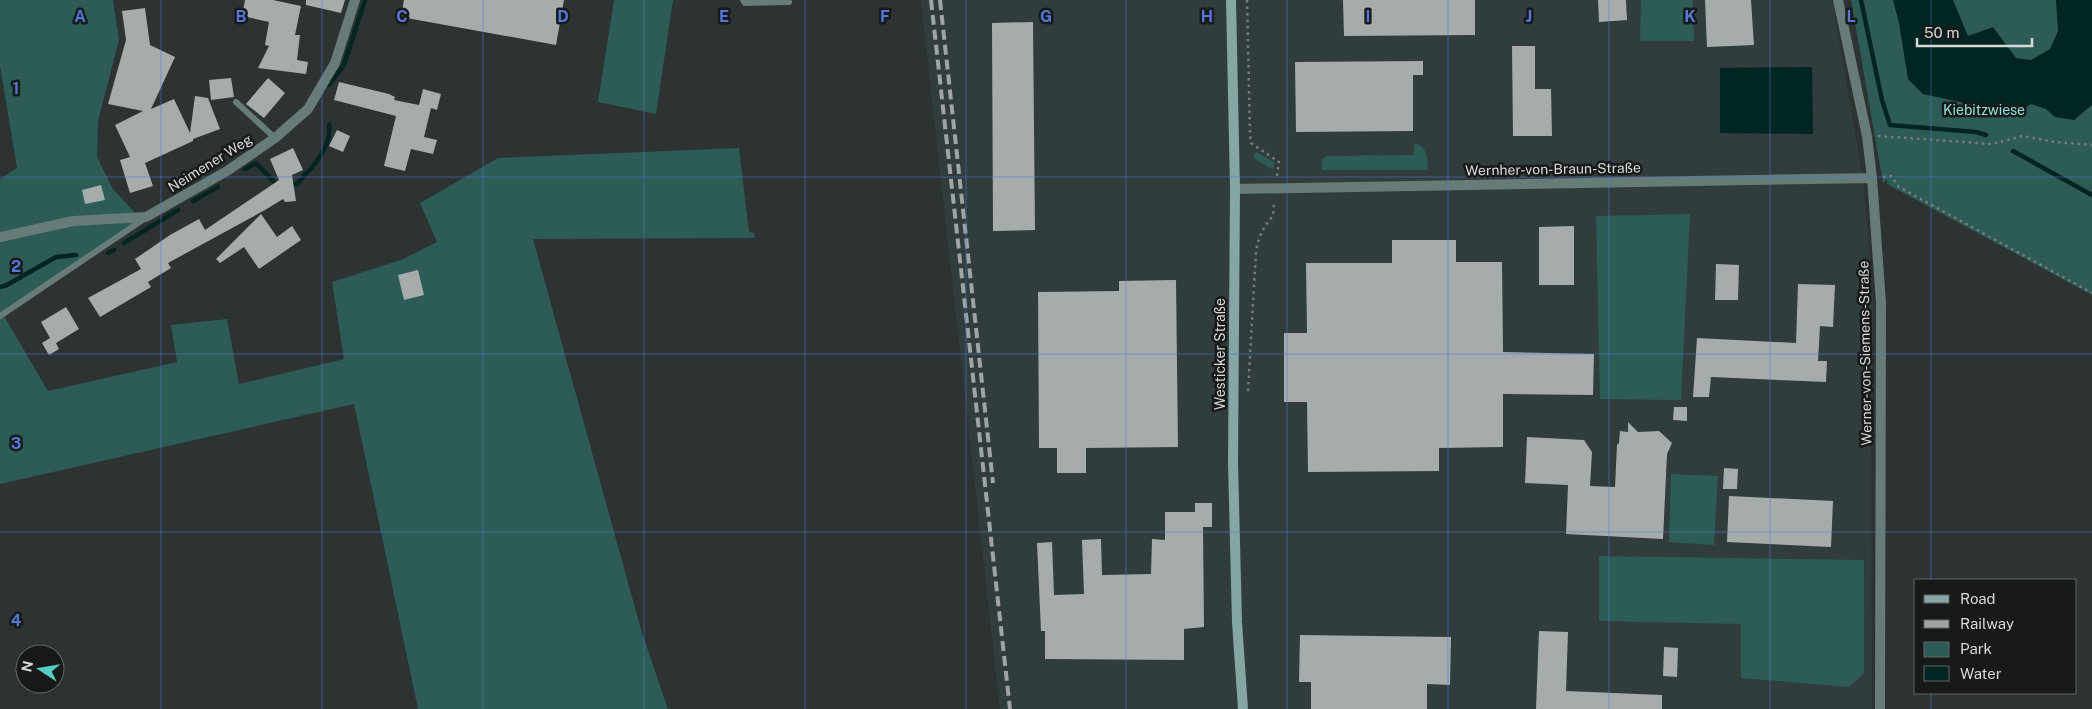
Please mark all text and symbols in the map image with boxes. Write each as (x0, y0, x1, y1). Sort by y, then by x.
text: A (74, 7, 86, 26)
text: B (236, 7, 247, 26)
text: C (396, 7, 408, 26)
text: D (557, 7, 569, 26)
text: E (719, 7, 729, 26)
text: F (880, 7, 890, 26)
text: G (1040, 7, 1052, 26)
text: H (1201, 7, 1213, 26)
text: I (1366, 7, 1370, 26)
text: J (1526, 7, 1532, 26)
text: K (1684, 7, 1696, 26)
text: L (1846, 7, 1856, 26)
scale bar (1917, 15, 2032, 47)
text: 50 m (1924, 24, 1959, 41)
text: 1 (13, 79, 19, 98)
park label: Kiebitzwiese (1943, 102, 2025, 118)
street label: Neimener Weg (165, 131, 255, 195)
street label: Wernher-von-Braun-Straße (1465, 159, 1641, 179)
text: 2 (11, 257, 21, 276)
street label: Werner-von-Siemens-Straße (1855, 260, 1875, 446)
street label: Westicker Straße (1212, 298, 1228, 410)
text: 3 (11, 434, 21, 453)
legend (1914, 579, 2077, 694)
text: Road (1960, 590, 1996, 607)
text: 4 (11, 611, 22, 630)
text: Railway (1960, 615, 2014, 632)
text: Park (1960, 640, 1992, 657)
north arrow (15, 644, 65, 694)
text: N (18, 659, 36, 673)
text: Water (1960, 665, 2002, 682)

